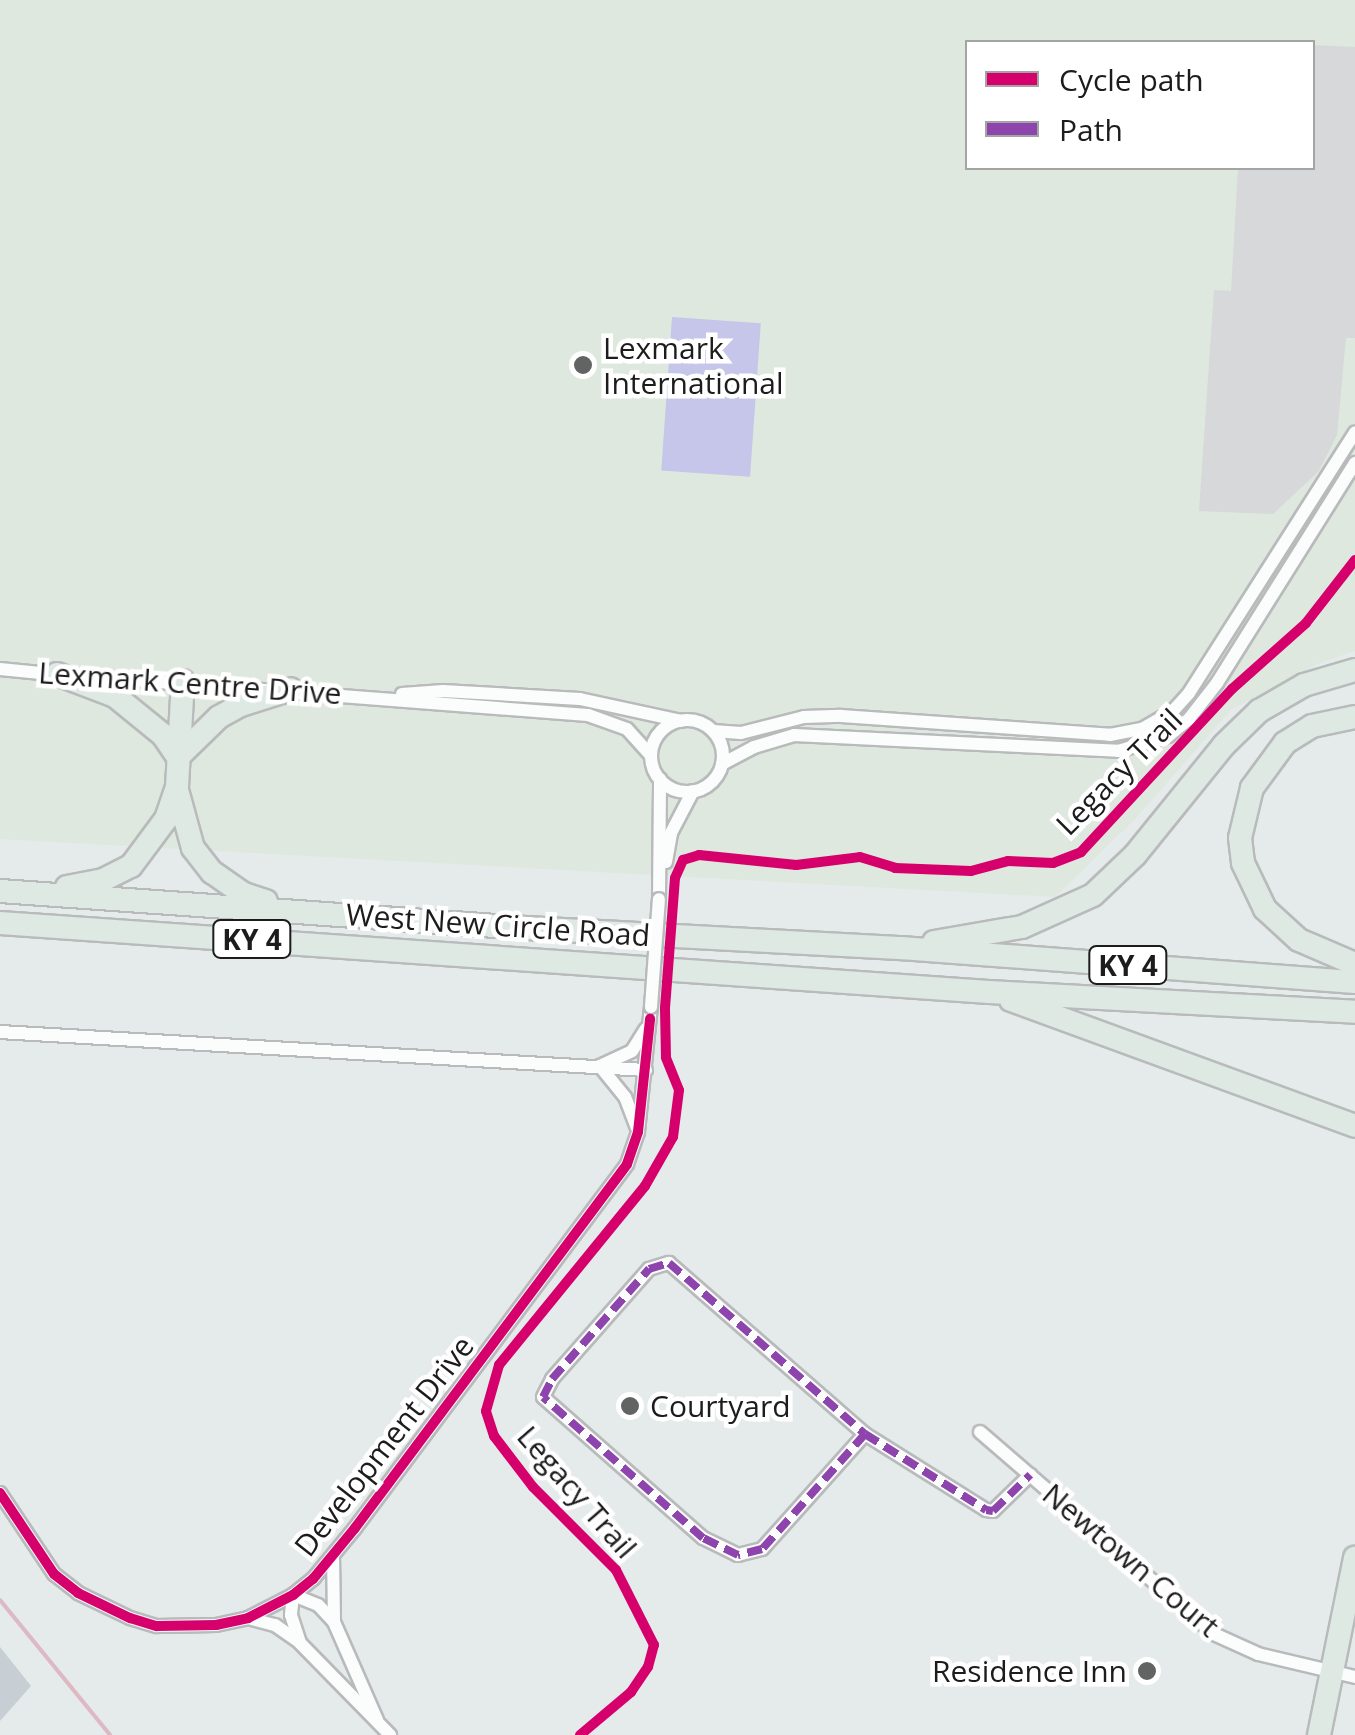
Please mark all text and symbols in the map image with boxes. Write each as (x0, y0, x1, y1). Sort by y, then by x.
legend (965, 40, 1315, 170)
text: Cycle path (1059, 59, 1204, 100)
text: Path (1059, 109, 1123, 150)
place label: Lexmark International (603, 330, 784, 400)
marker: Lexmark International (572, 354, 594, 376)
street label: Lexmark Centre Drive (37, 654, 343, 712)
street label: Legacy Trail (1049, 702, 1189, 842)
street label: West New Circle Road (345, 896, 651, 954)
road number: KY 4 (212, 916, 292, 962)
road number: KY 4 (1088, 942, 1168, 988)
street label: Development Drive (287, 1329, 481, 1563)
place label: Courtyard (650, 1388, 791, 1424)
marker: Courtyard (619, 1395, 641, 1417)
street label: Legacy Trail (510, 1419, 644, 1565)
street label: Newtown Court (1035, 1476, 1227, 1644)
place label: Residence Inn (932, 1653, 1127, 1689)
marker: Residence Inn (1136, 1660, 1158, 1682)

